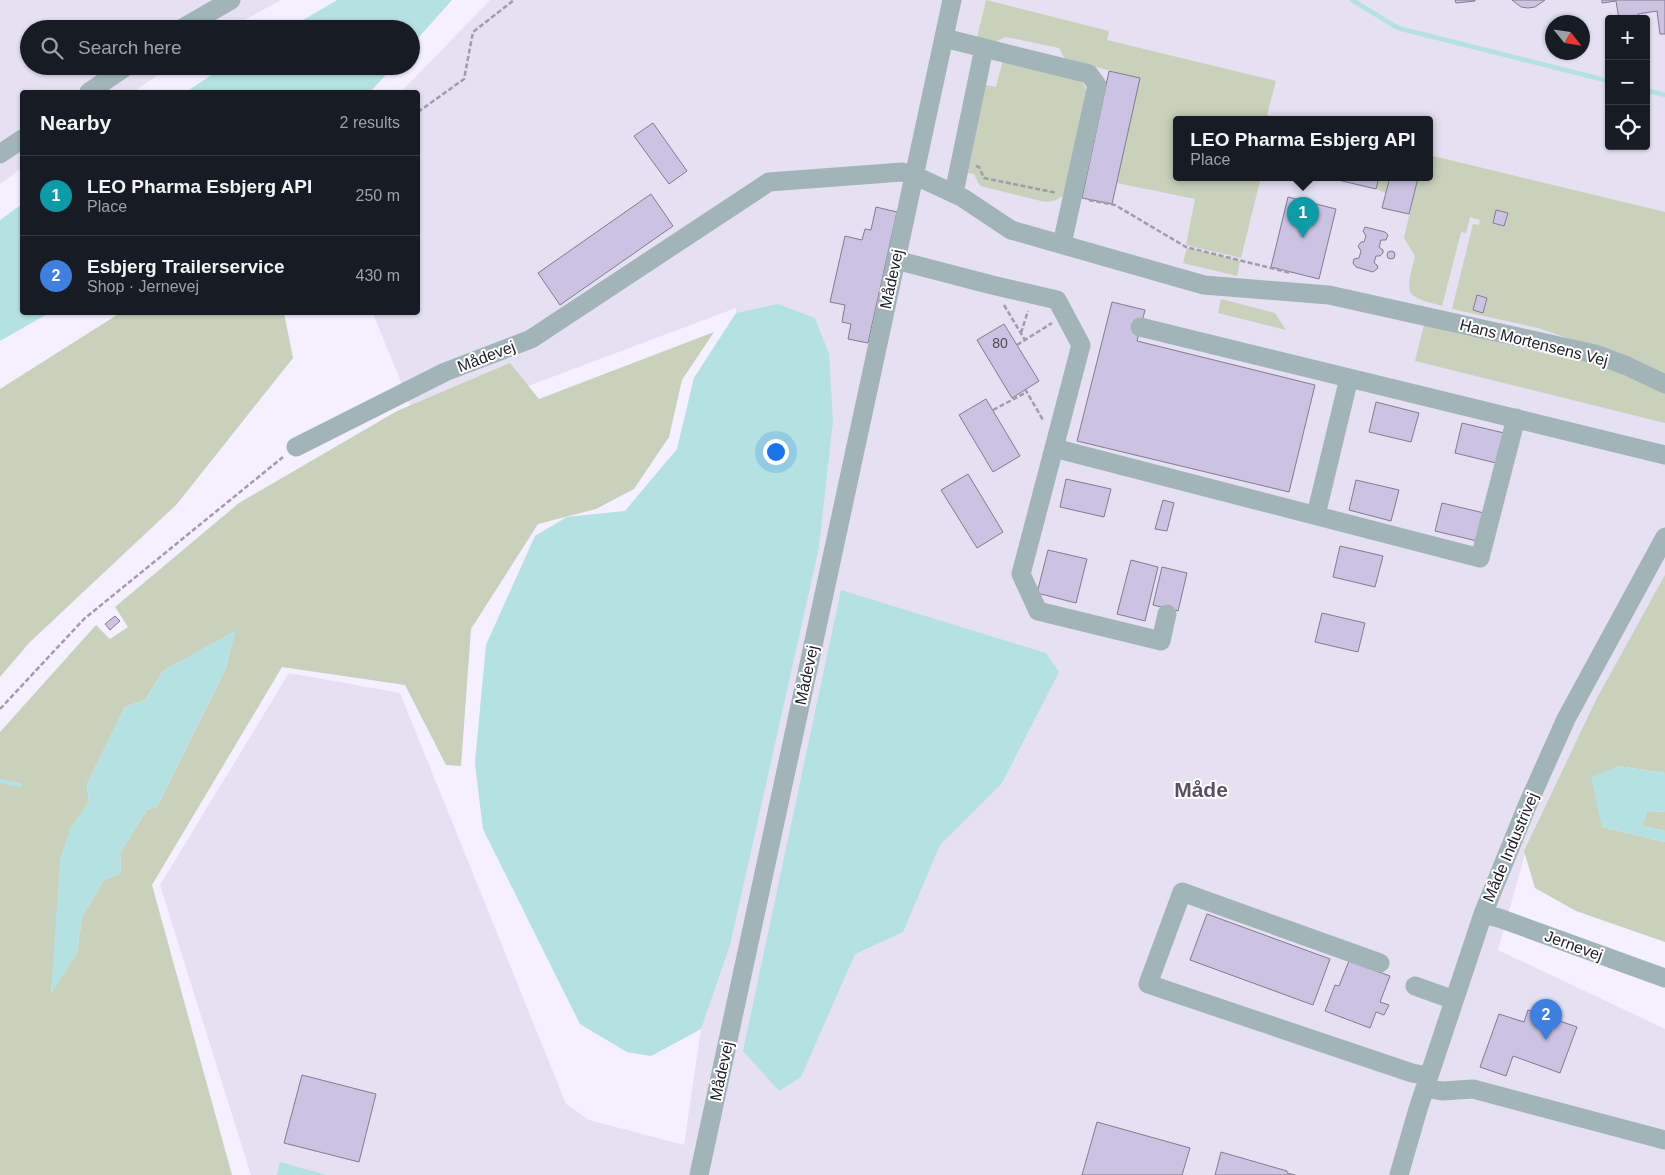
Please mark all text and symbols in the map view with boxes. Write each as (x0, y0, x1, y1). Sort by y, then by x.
north arrow (1545, 15, 1590, 60)
map controls (1605, 15, 1650, 150)
button: + (1605, 15, 1650, 60)
search box (20, 20, 420, 75)
icon: search (38, 34, 66, 62)
text: Search here (78, 37, 182, 58)
button: − (1605, 60, 1650, 105)
button: locate (1605, 105, 1650, 150)
text: Nearby (40, 111, 111, 134)
text: 2 results (340, 114, 400, 131)
popup (1173, 116, 1433, 181)
text: LEO Pharma Esbjerg API (1190, 129, 1416, 150)
text: Place (1190, 151, 1230, 168)
text: LEO Pharma Esbjerg API (87, 176, 312, 197)
text: 1 (52, 187, 60, 204)
text: 250 m (356, 187, 400, 204)
pin: 1 (1287, 197, 1319, 238)
text: Place (87, 198, 127, 215)
street label: Mådevej (877, 248, 906, 310)
text: Esbjerg Trailerservice (87, 256, 285, 277)
text: 2 (52, 267, 60, 284)
text: 430 m (356, 267, 400, 284)
text: Shop · Jernevej (87, 278, 199, 295)
street label: Hans Mortensens Vej (1458, 316, 1610, 369)
house number: 80 (992, 335, 1008, 351)
street label: Mådevej (455, 338, 517, 375)
your location (763, 439, 789, 465)
street label: Mådevej (792, 644, 821, 706)
district label: Måde (1174, 778, 1228, 801)
street label: Måde Industrivej (1480, 790, 1541, 905)
street label: Jernevej (1543, 927, 1605, 964)
pin: 2 (1530, 999, 1562, 1040)
street label: Mådevej (707, 1040, 736, 1102)

